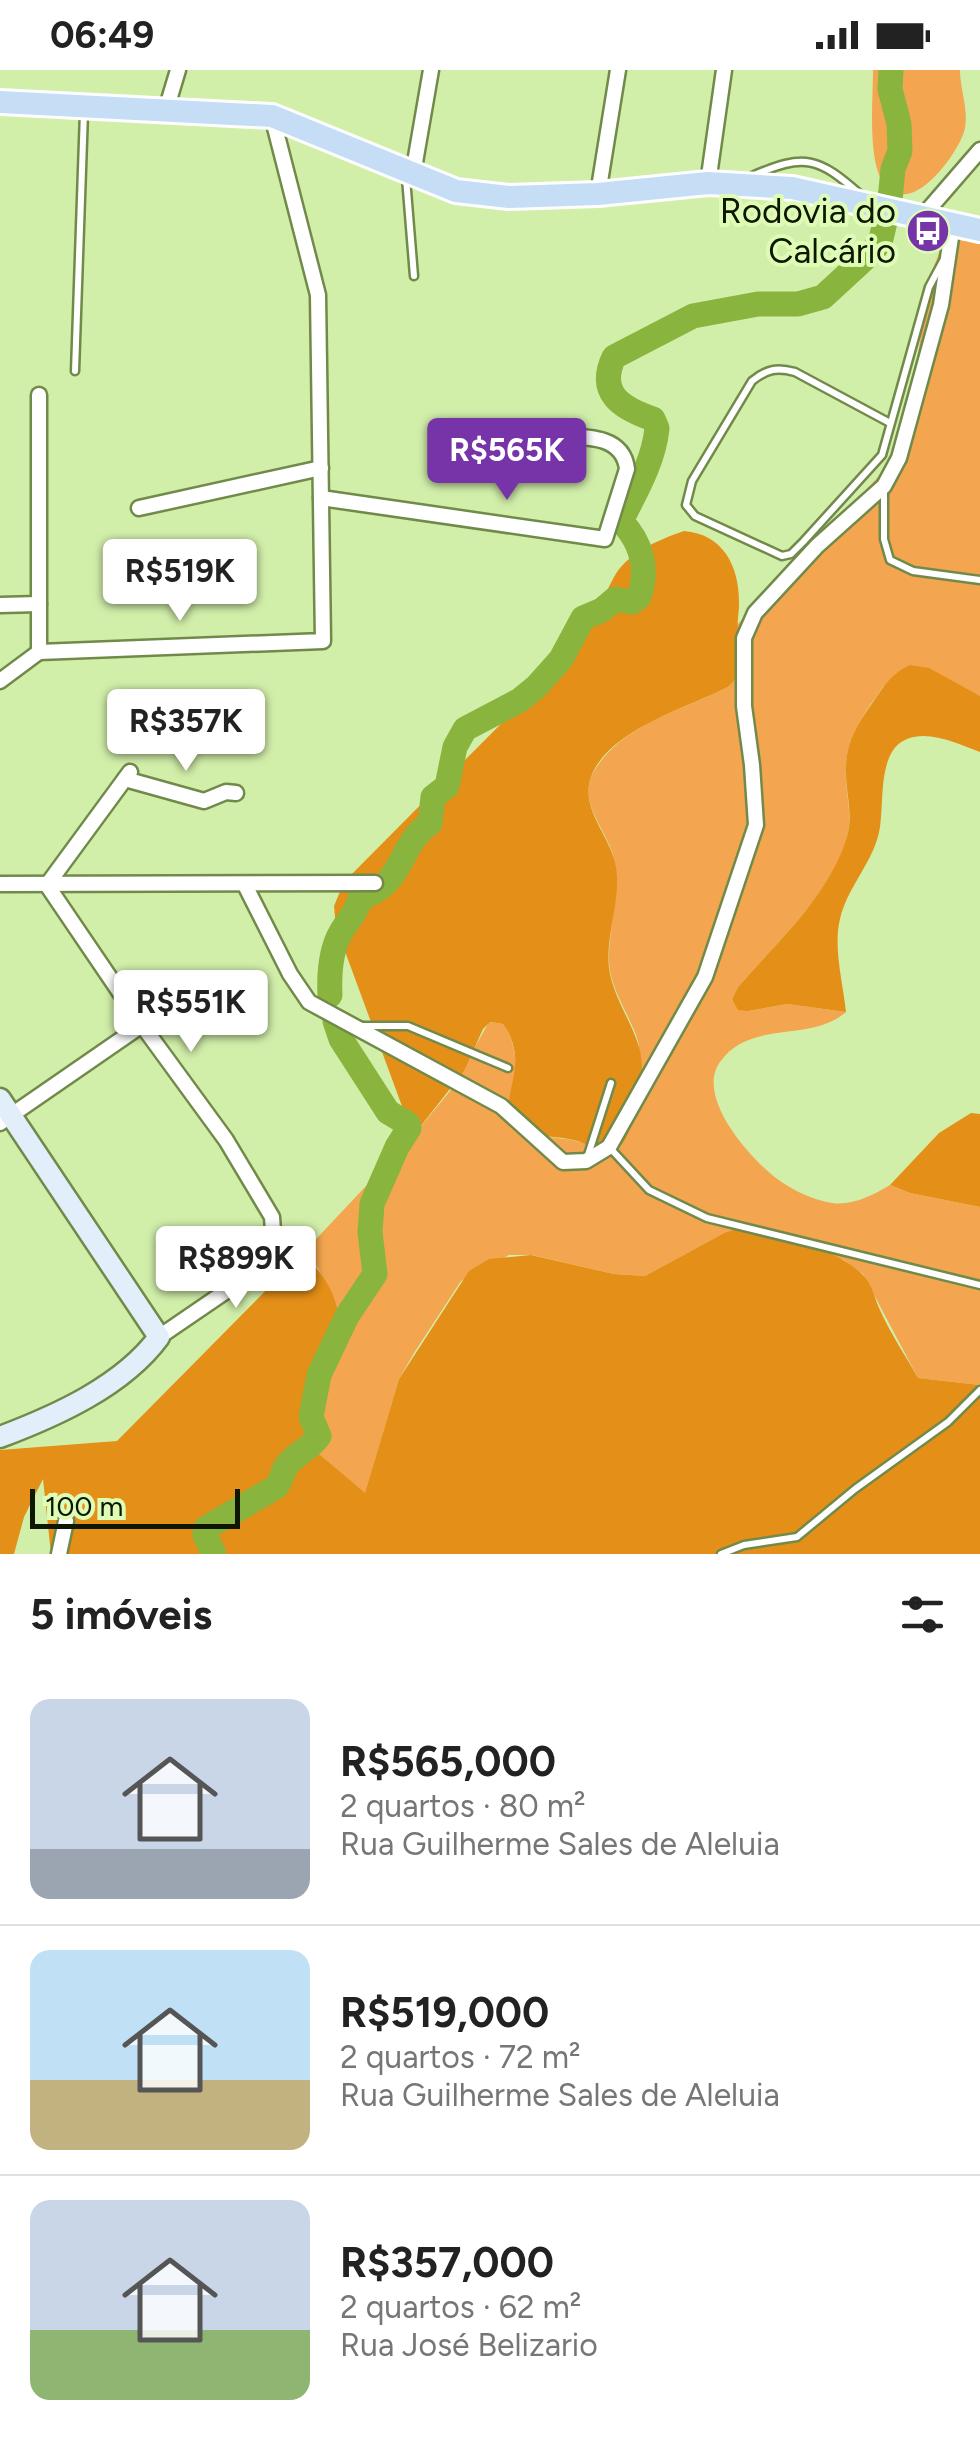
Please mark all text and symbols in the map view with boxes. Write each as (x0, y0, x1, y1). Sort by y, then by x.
text: 06:49 (50, 12, 154, 58)
place label: Rodovia do Calcário (720, 190, 896, 272)
bus stop icon: Rodovia do Calcário (905, 208, 951, 254)
pin: R$565K (426, 418, 588, 503)
text: R$565K (449, 431, 565, 469)
pin: R$519K (99, 539, 261, 624)
text: R$519K (125, 552, 235, 590)
pin: R$357K (105, 689, 267, 774)
text: R$357K (129, 702, 243, 740)
pin: R$551K (110, 970, 272, 1055)
text: R$551K (136, 983, 246, 1021)
pin: R$899K (155, 1226, 317, 1311)
text: R$899K (178, 1239, 294, 1277)
scale bar (30, 1484, 240, 1528)
text: 100 m (45, 1489, 123, 1523)
icon: filters (895, 1587, 950, 1642)
text: 5 imóveis (30, 1589, 212, 1640)
text: R$565,000 (340, 1736, 556, 1787)
icon: home (110, 1739, 230, 1859)
text: 2 quartos · 80 m² (340, 1787, 586, 1825)
text: Rua Guilherme Sales de Aleluia (340, 1825, 780, 1863)
text: R$519,000 (340, 1987, 549, 2038)
icon: home (110, 1990, 230, 2110)
text: 2 quartos · 72 m² (340, 2038, 580, 2076)
text: Rua Guilherme Sales de Aleluia (340, 2076, 780, 2114)
text: R$357,000 (340, 2237, 554, 2288)
icon: home (110, 2240, 230, 2360)
text: 2 quartos · 62 m² (340, 2288, 581, 2326)
text: Rua José Belizario (340, 2326, 598, 2364)

